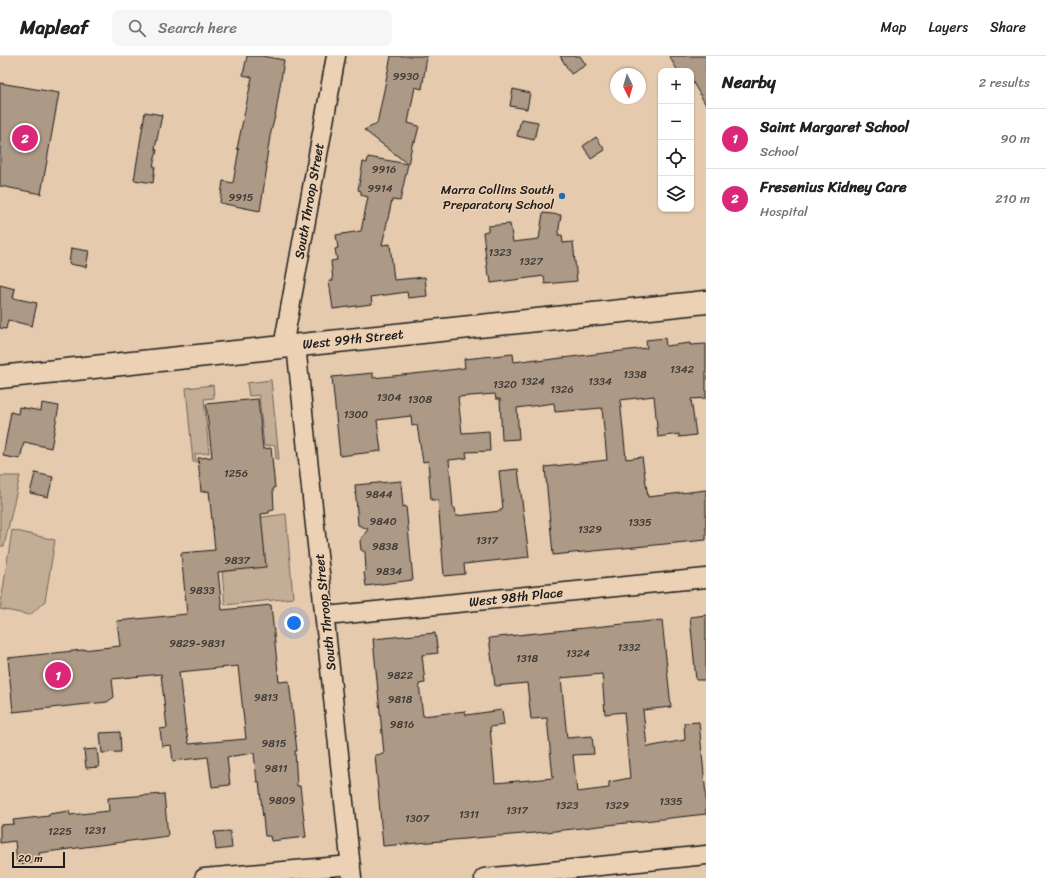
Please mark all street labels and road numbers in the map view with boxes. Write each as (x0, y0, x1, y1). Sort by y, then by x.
street label: South Throop Street (287, 141, 331, 261)
street label: West 99th Street (301, 322, 405, 356)
street label: South Throop Street (307, 552, 343, 672)
street label: West 98th Place (468, 581, 564, 613)

